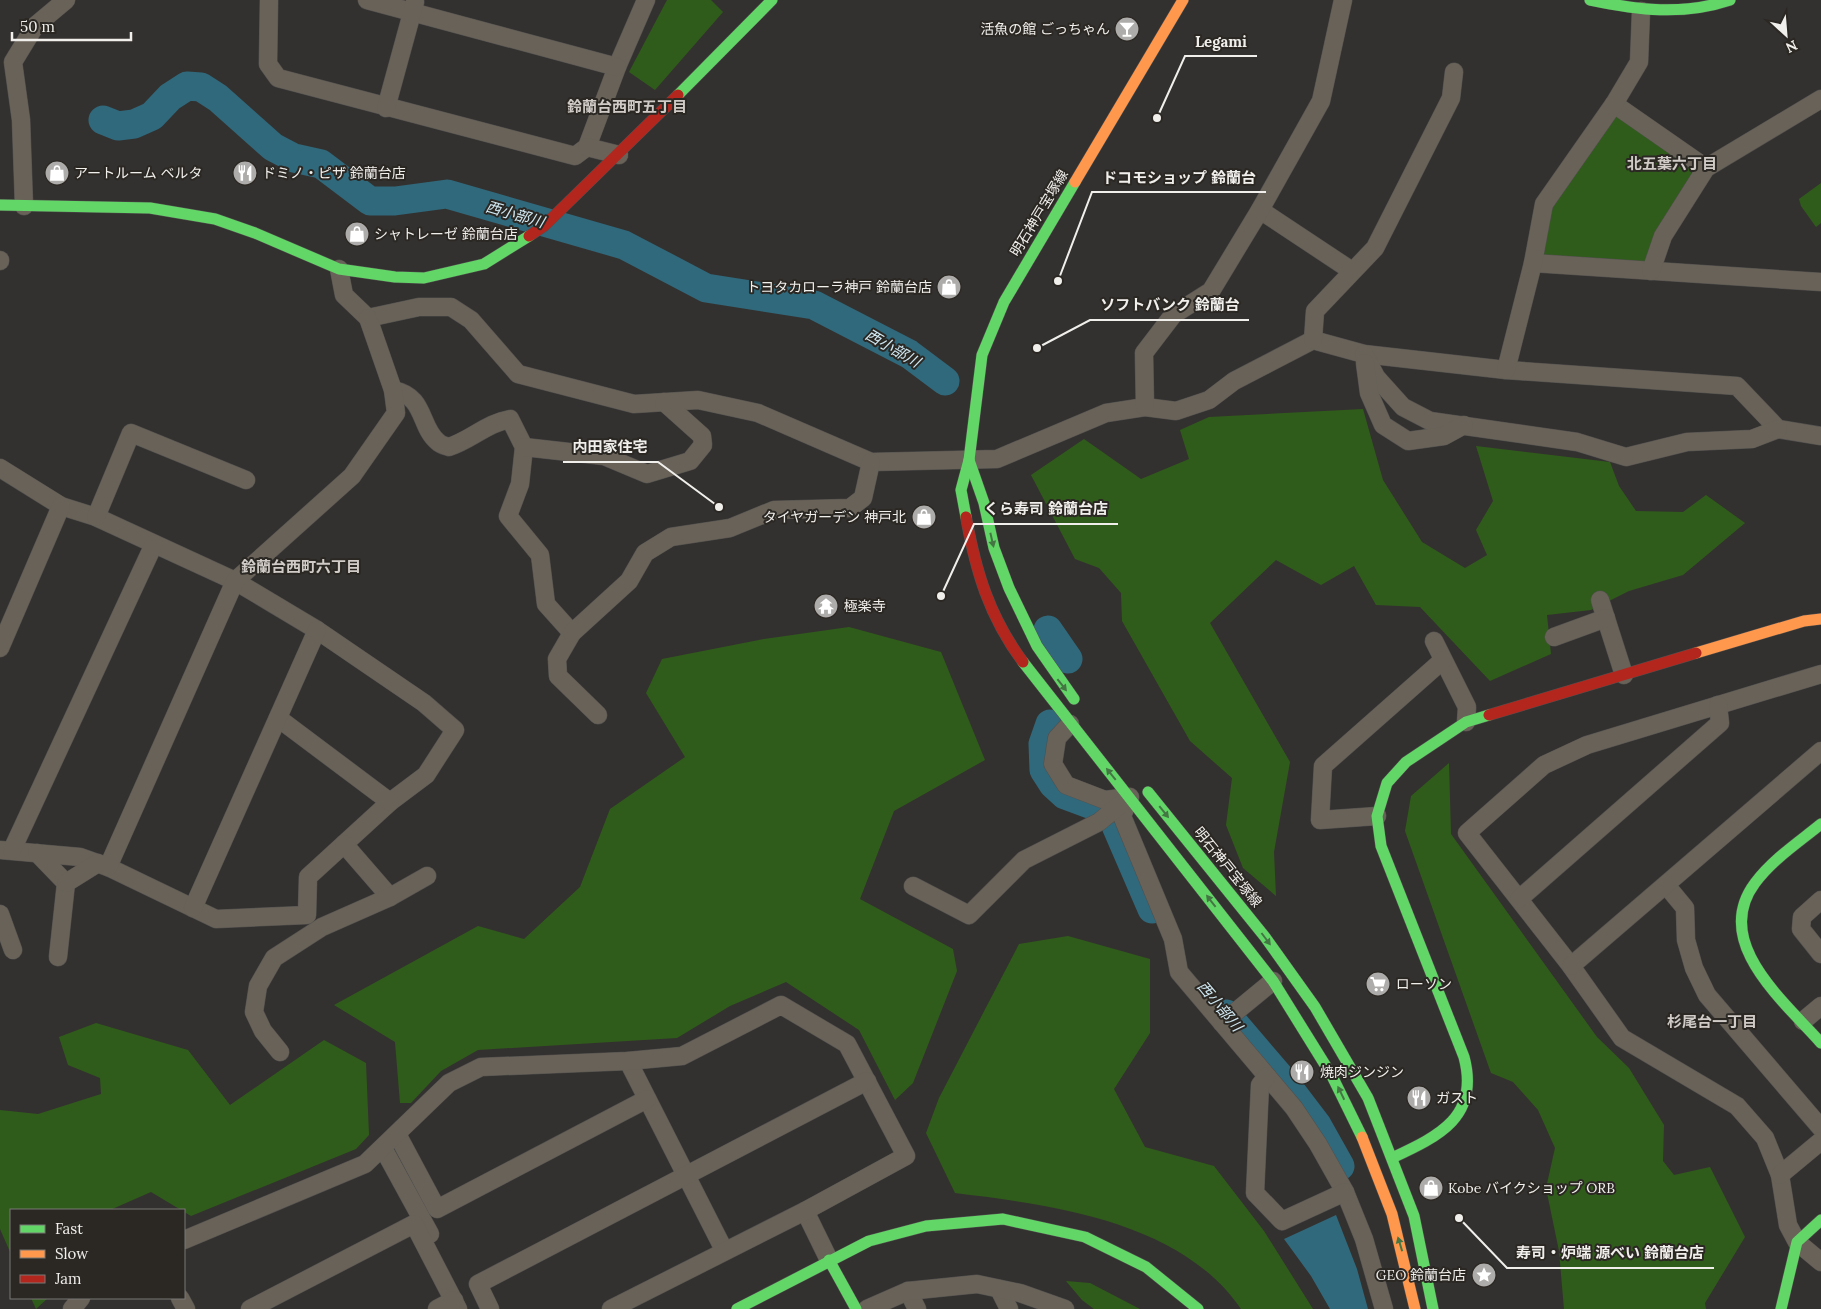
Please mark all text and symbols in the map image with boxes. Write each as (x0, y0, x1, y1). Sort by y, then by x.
scale bar (12, 10, 131, 42)
north arrow (1761, 10, 1811, 60)
bar icon: 活魚の館 ごっちゃん (1114, 16, 1140, 42)
text: 50 m (20, 17, 55, 36)
place label: 活魚の館 ごっちゃん (980, 20, 1110, 38)
callout: Legami (1185, 26, 1257, 56)
text: Legami (1195, 32, 1247, 51)
text: N (1783, 36, 1801, 57)
district label: 鈴蘭台西町五丁目 (567, 97, 687, 116)
district label: 北五葉六丁目 (1627, 154, 1717, 173)
shop icon: アートルーム ベルタ (44, 160, 70, 186)
restaurant icon: ドミノ・ピザ 鈴蘭台店 (232, 160, 258, 186)
callout: ドコモショップ 鈴蘭台 (1092, 162, 1266, 192)
place label: アートルーム ベルタ (74, 164, 202, 182)
place label: ドミノ・ピザ 鈴蘭台店 (262, 164, 406, 182)
street label: 明石神戸宝塚線 (1006, 166, 1072, 260)
text: ドコモショップ 鈴蘭台 (1102, 168, 1256, 187)
water label: 西小部川 (484, 197, 548, 232)
shop icon: シャトレーゼ 鈴蘭台店 (344, 221, 370, 247)
place label: シャトレーゼ 鈴蘭台店 (374, 225, 518, 243)
shop icon: トヨタカローラ神戸 鈴蘭台店 (936, 274, 962, 300)
place label: トヨタカローラ神戸 鈴蘭台店 (746, 278, 932, 296)
callout: ソフトバンク 鈴蘭台 (1090, 290, 1249, 320)
text: ソフトバンク 鈴蘭台 (1100, 295, 1240, 314)
water label: 西小部川 (862, 325, 925, 372)
callout: 内田家住宅 (563, 432, 658, 462)
text: 内田家住宅 (572, 437, 648, 456)
callout: くら寿司 鈴蘭台店 (974, 494, 1118, 524)
text: くら寿司 鈴蘭台店 (984, 499, 1108, 518)
shop icon: タイヤガーデン 神戸北 (911, 504, 937, 530)
place label: タイヤガーデン 神戸北 (763, 508, 906, 526)
one-way arrow (988, 533, 996, 548)
district label: 鈴蘭台西町六丁目 (241, 557, 361, 576)
temple icon: 極楽寺 (813, 593, 839, 619)
place label: 極楽寺 (844, 597, 886, 615)
one-way arrow (1057, 678, 1068, 691)
one-way arrow (1105, 767, 1116, 780)
one-way arrow (1159, 805, 1170, 818)
street label: 明石神戸宝塚線 (1190, 823, 1266, 911)
one-way arrow (1206, 894, 1216, 908)
one-way arrow (1261, 932, 1271, 946)
supermarket icon: ローソン (1365, 971, 1391, 997)
place label: ローソン (1396, 975, 1452, 993)
water label: 西小部川 (1193, 977, 1248, 1037)
district label: 杉尾台一丁目 (1667, 1012, 1757, 1031)
restaurant icon: 焼肉ジンジン (1289, 1059, 1315, 1085)
place label: 焼肉ジンジン (1320, 1063, 1404, 1081)
restaurant icon: ガスト (1406, 1085, 1432, 1111)
one-way arrow (1337, 1086, 1345, 1100)
place label: ガスト (1436, 1089, 1478, 1107)
shop icon: Kobe バイクショップ ORB (1418, 1175, 1444, 1201)
place label: Kobe バイクショップ ORB (1448, 1179, 1615, 1197)
legend (10, 1209, 185, 1299)
text: Fast (55, 1219, 83, 1238)
one-way arrow (1396, 1237, 1404, 1252)
callout: 寿司・炉端 源べい 鈴蘭台店 (1507, 1238, 1714, 1268)
text: 寿司・炉端 源べい 鈴蘭台店 (1516, 1243, 1704, 1262)
text: Slow (55, 1244, 88, 1263)
place icon: GEO 鈴蘭台店 (1471, 1262, 1497, 1288)
place label: GEO 鈴蘭台店 (1376, 1266, 1466, 1284)
text: Jam (54, 1269, 82, 1288)

